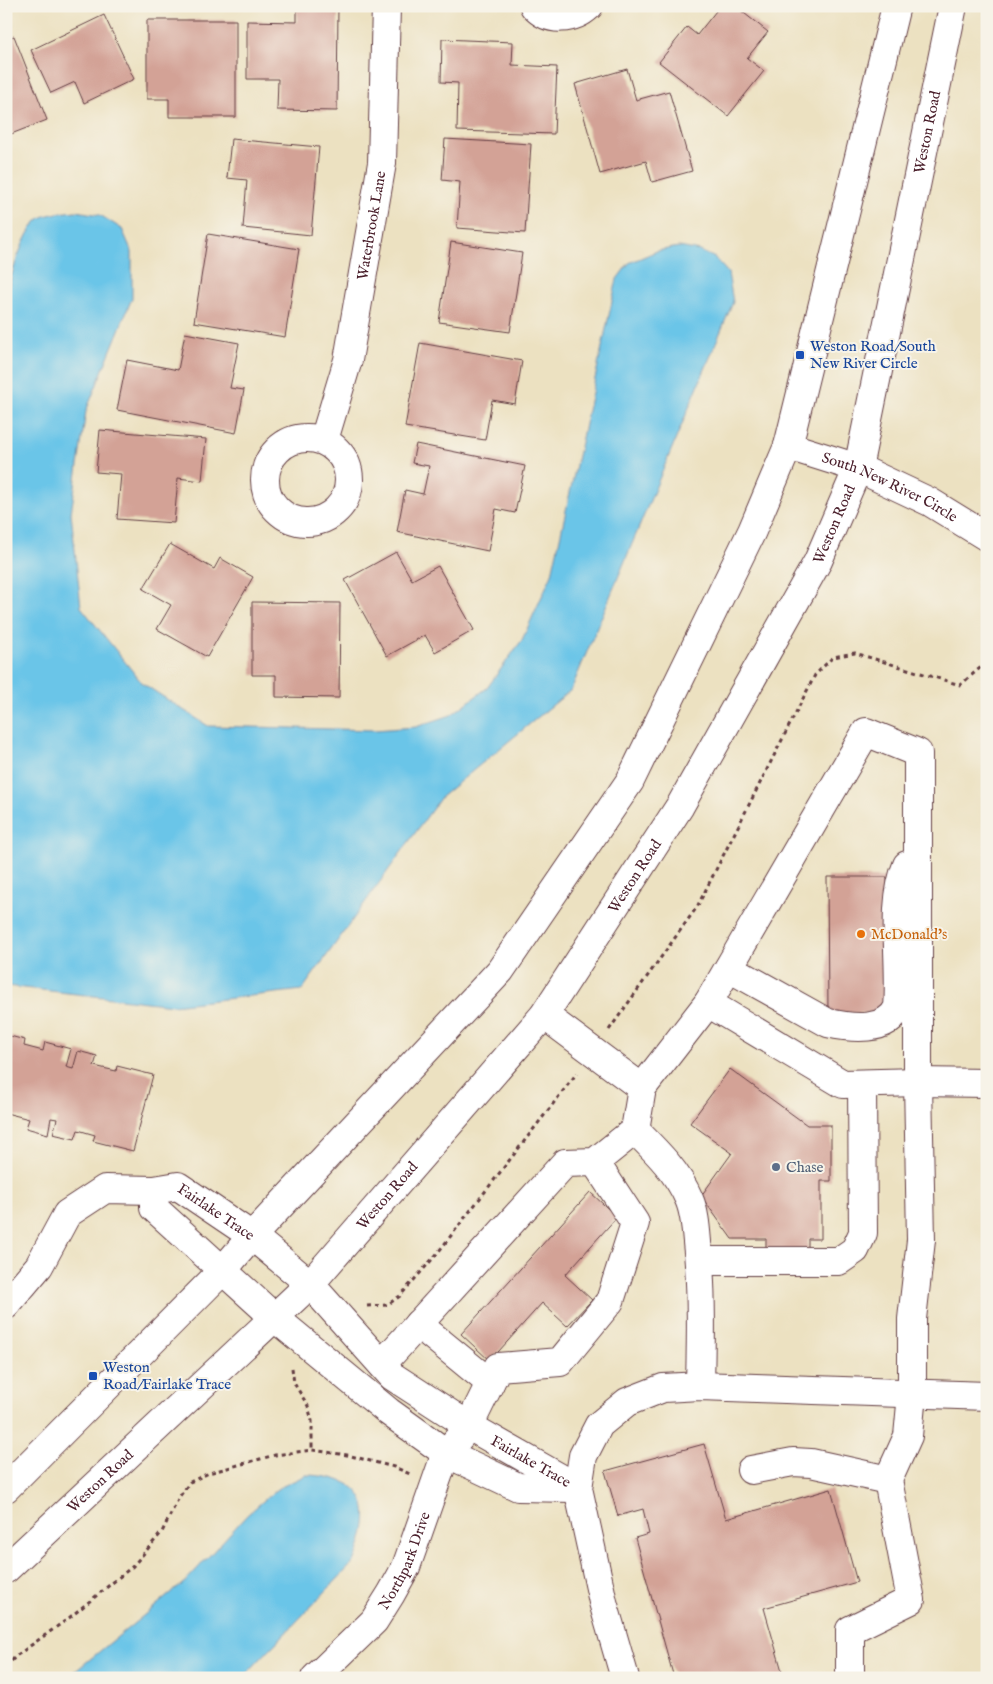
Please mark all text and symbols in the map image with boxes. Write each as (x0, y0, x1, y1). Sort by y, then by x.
street label: Weston Road (909, 88, 945, 175)
street label: Waterbrook Lane (352, 169, 390, 282)
place label: Weston Road/South New River Circle (810, 337, 936, 373)
marker: Weston Road/South New River Circle (794, 349, 806, 361)
street label: South New River Circle (820, 448, 961, 526)
street label: Weston Road (809, 481, 860, 566)
street label: Weston Road (604, 835, 666, 916)
place label: McDonald's (871, 925, 947, 944)
marker: McDonald's (855, 928, 867, 940)
street label: Weston Road (352, 1157, 422, 1233)
place label: Chase (786, 1158, 823, 1177)
marker: Chase (770, 1161, 782, 1173)
street label: Fairlake Trace (174, 1179, 258, 1245)
place label: Weston Road/Fairlake Trace (103, 1358, 231, 1394)
marker: Weston Road/Fairlake Trace (87, 1370, 99, 1382)
street label: Fairlake Trace (488, 1431, 575, 1492)
street label: Weston Road (63, 1444, 138, 1516)
street label: Northpark Drive (374, 1509, 434, 1613)

